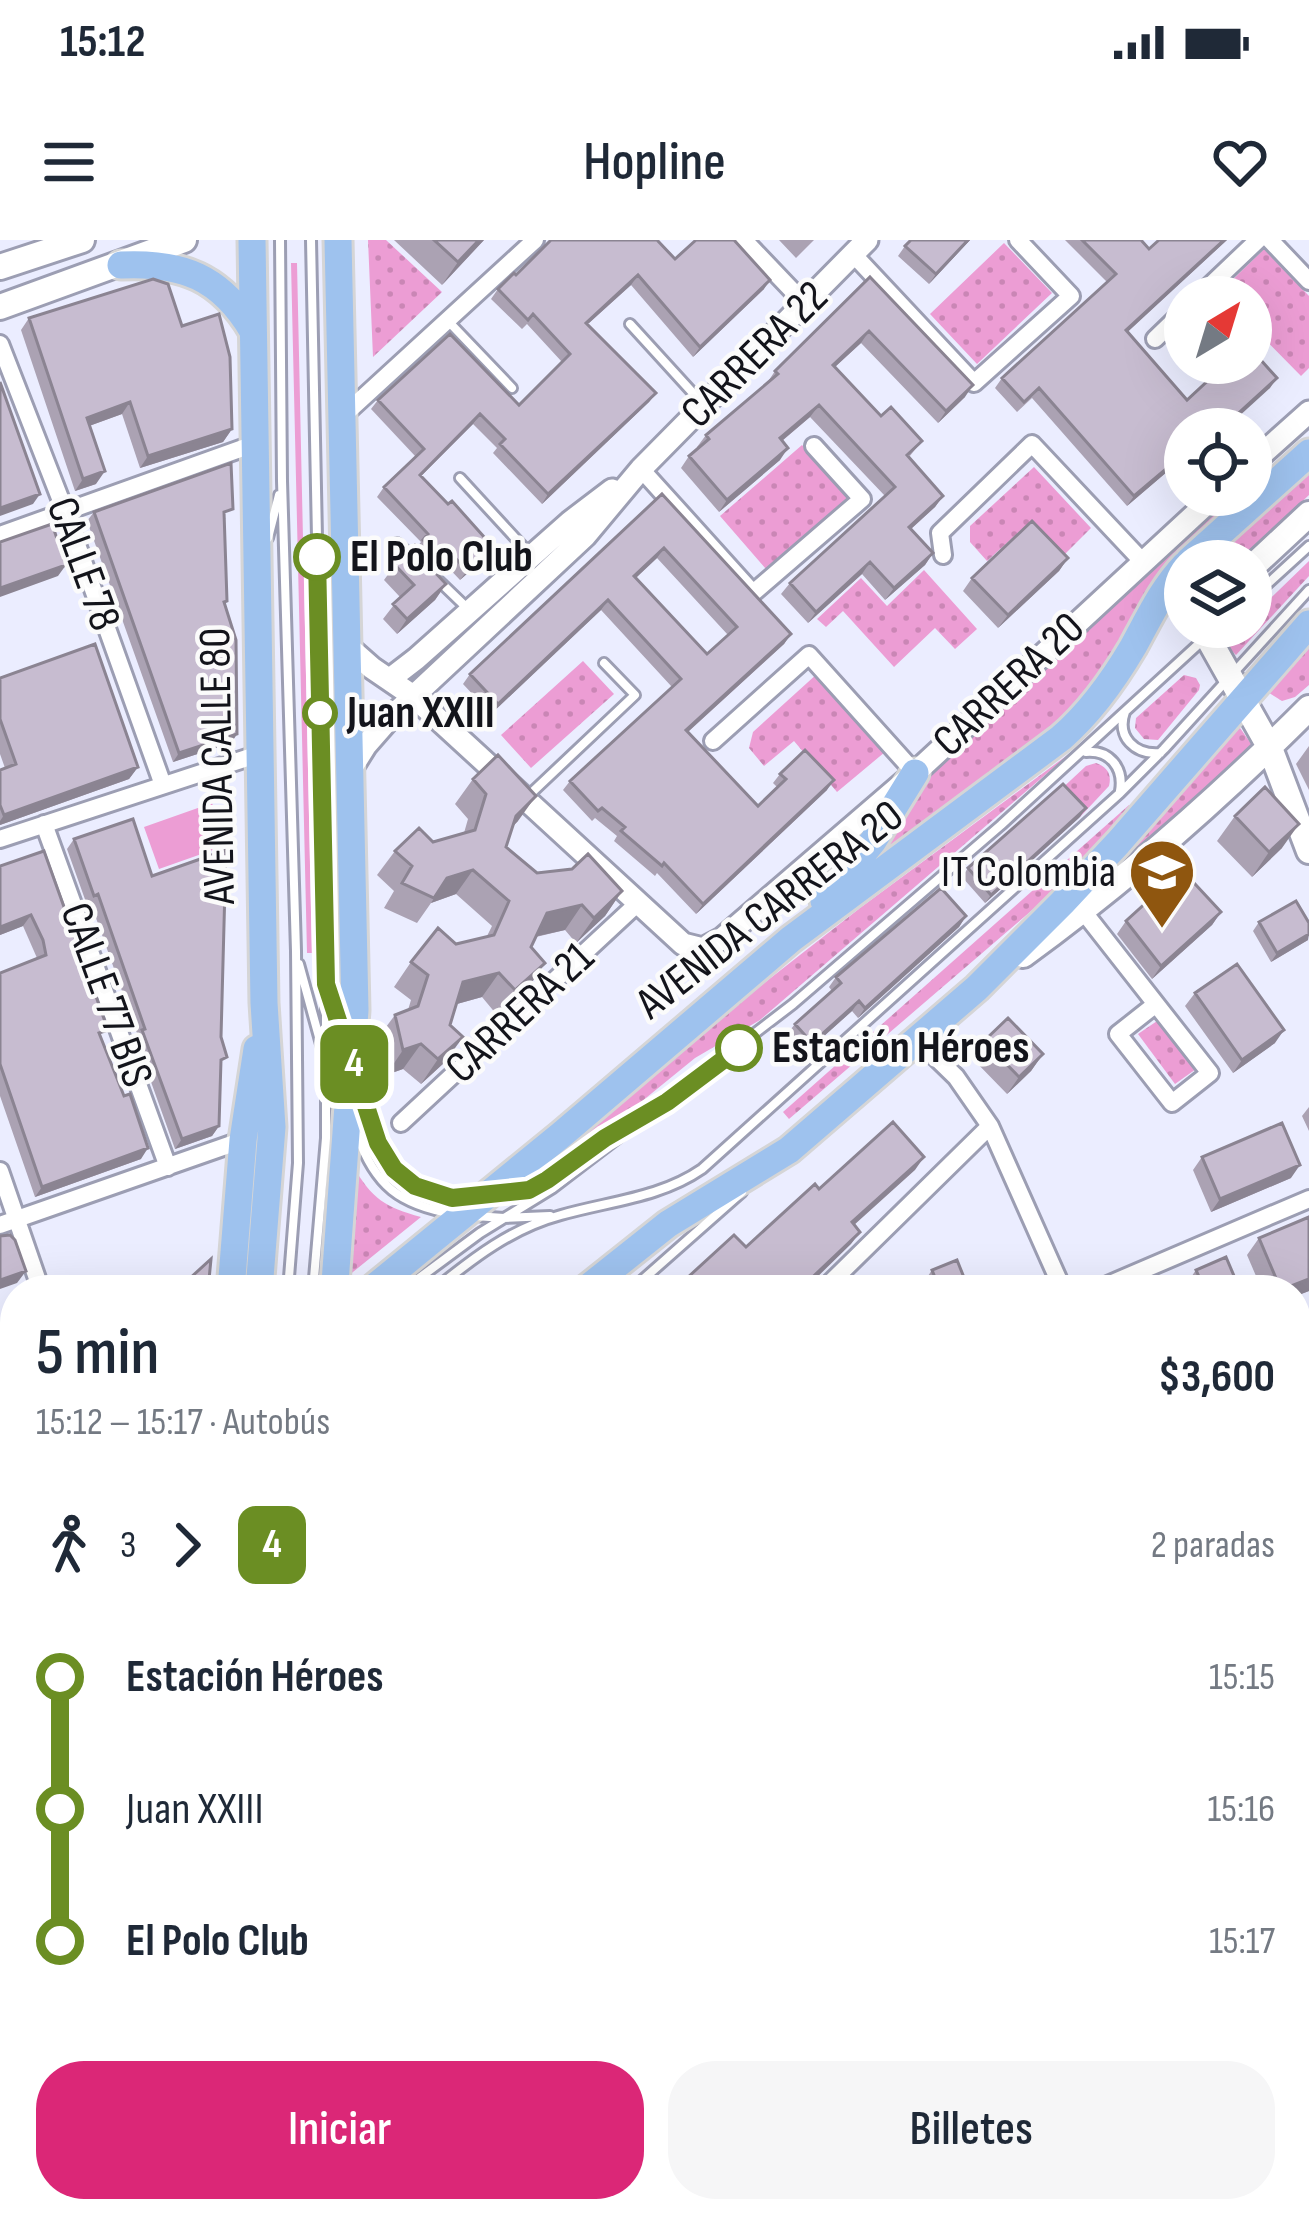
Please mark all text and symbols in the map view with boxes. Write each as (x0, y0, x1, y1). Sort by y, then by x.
text: 15:12 (60, 15, 145, 70)
icon: menu (36, 129, 102, 195)
icon: heart (1207, 129, 1273, 195)
text: Hopline (583, 130, 726, 195)
street label: CARRERA 22 (670, 270, 840, 440)
north arrow (1164, 276, 1272, 384)
map controls (1164, 276, 1272, 648)
button: locate (1164, 408, 1272, 516)
street label: CALLE 78 (34, 490, 132, 638)
place label: El Polo Club (350, 530, 533, 585)
marker: El Polo Club (295, 535, 339, 579)
button: layers (1164, 540, 1272, 648)
street label: CARRERA 20 (922, 601, 1096, 769)
street label: AVENIDA CALLE 80 (188, 627, 248, 906)
place label: Juan XXIII (346, 686, 495, 741)
marker: Juan XXIII (304, 697, 336, 729)
street label: AVENIDA CARRERA 20 (625, 789, 914, 1032)
school or university icon: IT Colombia (1127, 837, 1197, 931)
place label: IT Colombia (941, 845, 1116, 900)
street label: CALLE 77 BIS (47, 896, 165, 1094)
street label: CARRERA 21 (434, 930, 606, 1095)
place label: Estación Héroes (772, 1021, 1030, 1076)
line badge: 4 (315, 1025, 393, 1103)
marker: Estación Héroes (717, 1026, 761, 1070)
text: 4 (344, 1038, 364, 1089)
text: 5 min (36, 1314, 159, 1393)
text: $3,600 (1158, 1350, 1275, 1405)
text: 15:12 – 15:17 · Autobús (36, 1399, 330, 1446)
icon: walk (36, 1512, 102, 1578)
icon: forward (154, 1512, 220, 1578)
text: 4 (262, 1519, 282, 1570)
text: 3 (120, 1522, 136, 1569)
text: 2 paradas (1151, 1522, 1275, 1569)
text: Estación Héroes (126, 1650, 384, 1705)
text: 15:15 (1209, 1654, 1275, 1701)
text: Juan XXIII (126, 1782, 264, 1837)
text: 15:16 (1208, 1786, 1275, 1833)
text: El Polo Club (126, 1914, 309, 1969)
text: 15:17 (1209, 1918, 1275, 1965)
button: Iniciar (36, 2061, 644, 2199)
button: Billetes (668, 2061, 1275, 2199)

